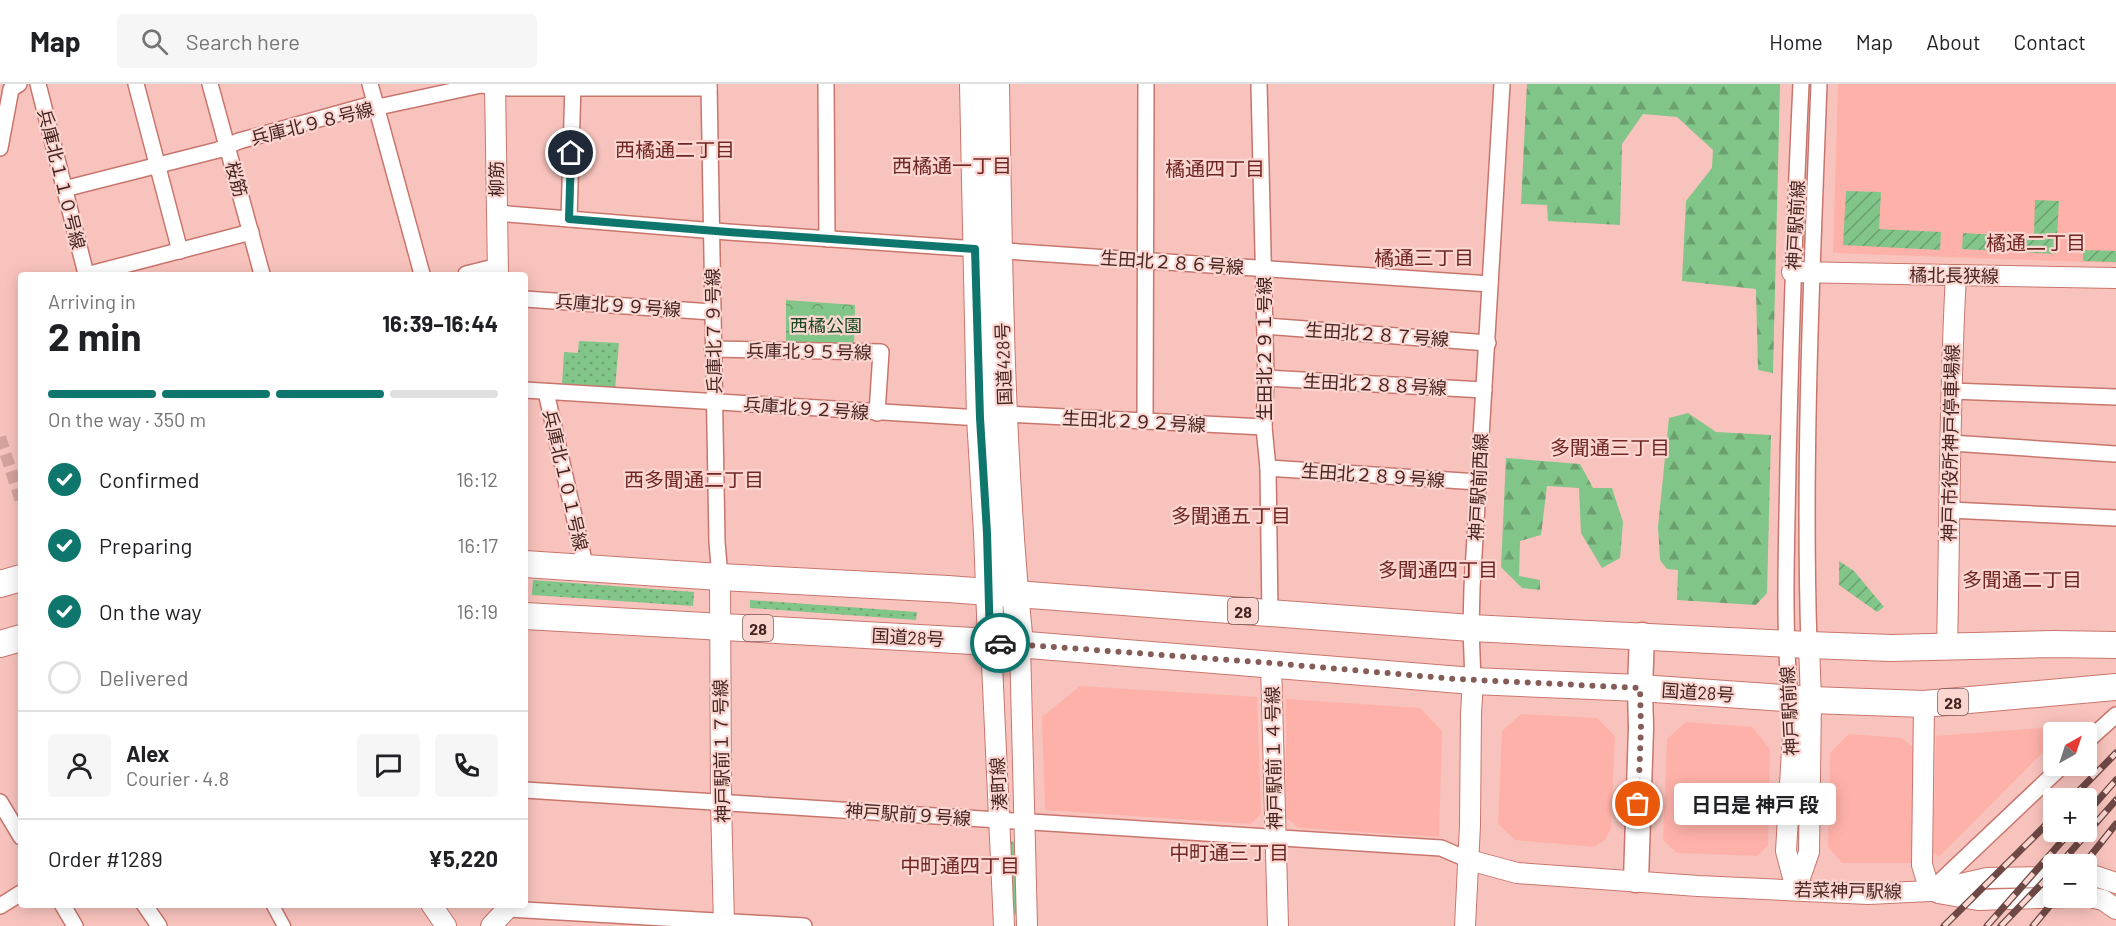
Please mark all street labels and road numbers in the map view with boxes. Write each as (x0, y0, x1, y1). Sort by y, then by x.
street label: 兵庫北９８号線 (248, 97, 376, 149)
street label: 兵庫北１１０号線 (34, 106, 90, 252)
street label: 桜筋 (222, 159, 252, 199)
street label: 柳筋 (485, 161, 507, 197)
street label: 神戸駅前線 (1782, 179, 1808, 271)
street label: 生田北２８６号線 (1099, 246, 1245, 278)
street label: 橘北長狭線 (1909, 263, 1999, 287)
street label: 兵庫北７９号線 (701, 268, 725, 394)
street label: 生田北２９１号線 (1253, 277, 1275, 421)
street label: 兵庫北９９号線 (554, 290, 682, 320)
street label: 生田北２８７号線 (1304, 318, 1450, 350)
street label: 国道428号 (991, 322, 1015, 406)
street label: 兵庫北９５号線 (746, 339, 872, 363)
street label: 神戸市役所神戸停車場線 (1937, 344, 1963, 542)
street label: 生田北２８８号線 (1303, 369, 1447, 399)
street label: 兵庫北９２号線 (742, 393, 870, 423)
street label: 生田北２９２号線 (1062, 406, 1206, 436)
street label: 兵庫北１０１号線 (539, 407, 593, 553)
street label: 神戸駅前西線 (1464, 432, 1492, 542)
street label: 生田北２８９号線 (1300, 459, 1446, 491)
road number: 28 (1228, 598, 1258, 624)
road number: 28 (743, 615, 773, 641)
street label: 国道28号 (871, 624, 945, 650)
street label: 神戸駅前線 (1776, 665, 1802, 757)
street label: 国道28号 (1661, 678, 1735, 706)
street label: 神戸駅前１７号線 (709, 679, 733, 823)
street label: 神戸駅前１４号線 (1261, 686, 1285, 830)
road number: 28 (1938, 689, 1968, 715)
street label: 湊町線 (986, 756, 1010, 812)
street label: 神戸駅前９号線 (844, 799, 972, 829)
street label: 若菜神戸駅線 (1794, 878, 1902, 902)

